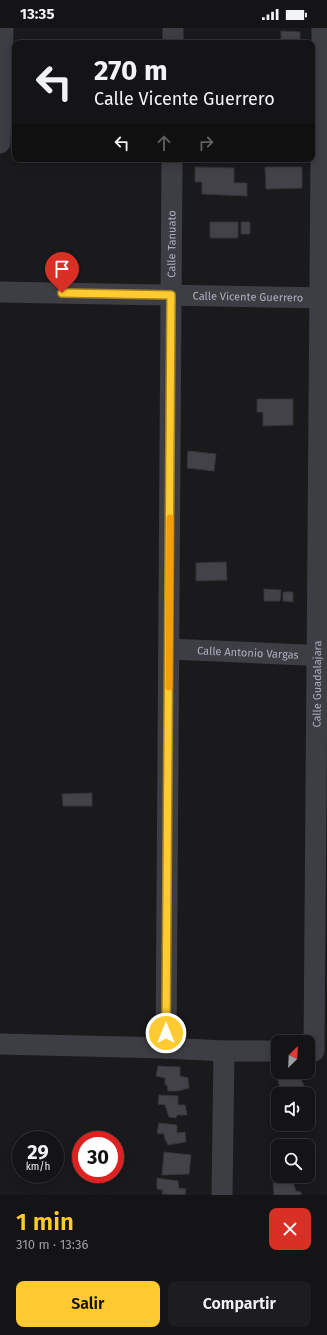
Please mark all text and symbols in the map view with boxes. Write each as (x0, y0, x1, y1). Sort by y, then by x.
text: 13:35 (20, 5, 54, 23)
text: 270 m (94, 54, 168, 87)
icon: left (28, 56, 80, 108)
text: Calle Vicente Guerrero (94, 88, 275, 110)
icon: left (111, 132, 133, 154)
icon: ahead (153, 132, 175, 154)
icon: right (195, 132, 217, 154)
street label: Calle Tanuato (165, 210, 178, 278)
pin (45, 252, 79, 293)
icon: arrive (51, 258, 73, 280)
street label: Calle Vicente Guerrero (193, 289, 303, 304)
street label: Calle Guadalajara (310, 640, 324, 728)
street label: Calle Antonio Vargas (197, 644, 299, 661)
position arrow (145, 1012, 187, 1054)
north arrow (271, 1035, 315, 1079)
map controls (271, 1035, 315, 1183)
button: sound (271, 1087, 315, 1131)
speed limit sign: 30 (72, 1131, 124, 1183)
button: search (271, 1139, 315, 1183)
text: 29 (27, 1140, 49, 1164)
text: km/h (26, 1161, 50, 1173)
text: 1 min (16, 1208, 74, 1236)
button: close (269, 1208, 311, 1250)
text: 310 m · 13:36 (16, 1237, 88, 1252)
button: Salir (16, 1281, 160, 1327)
button: Compartir (168, 1281, 311, 1327)

